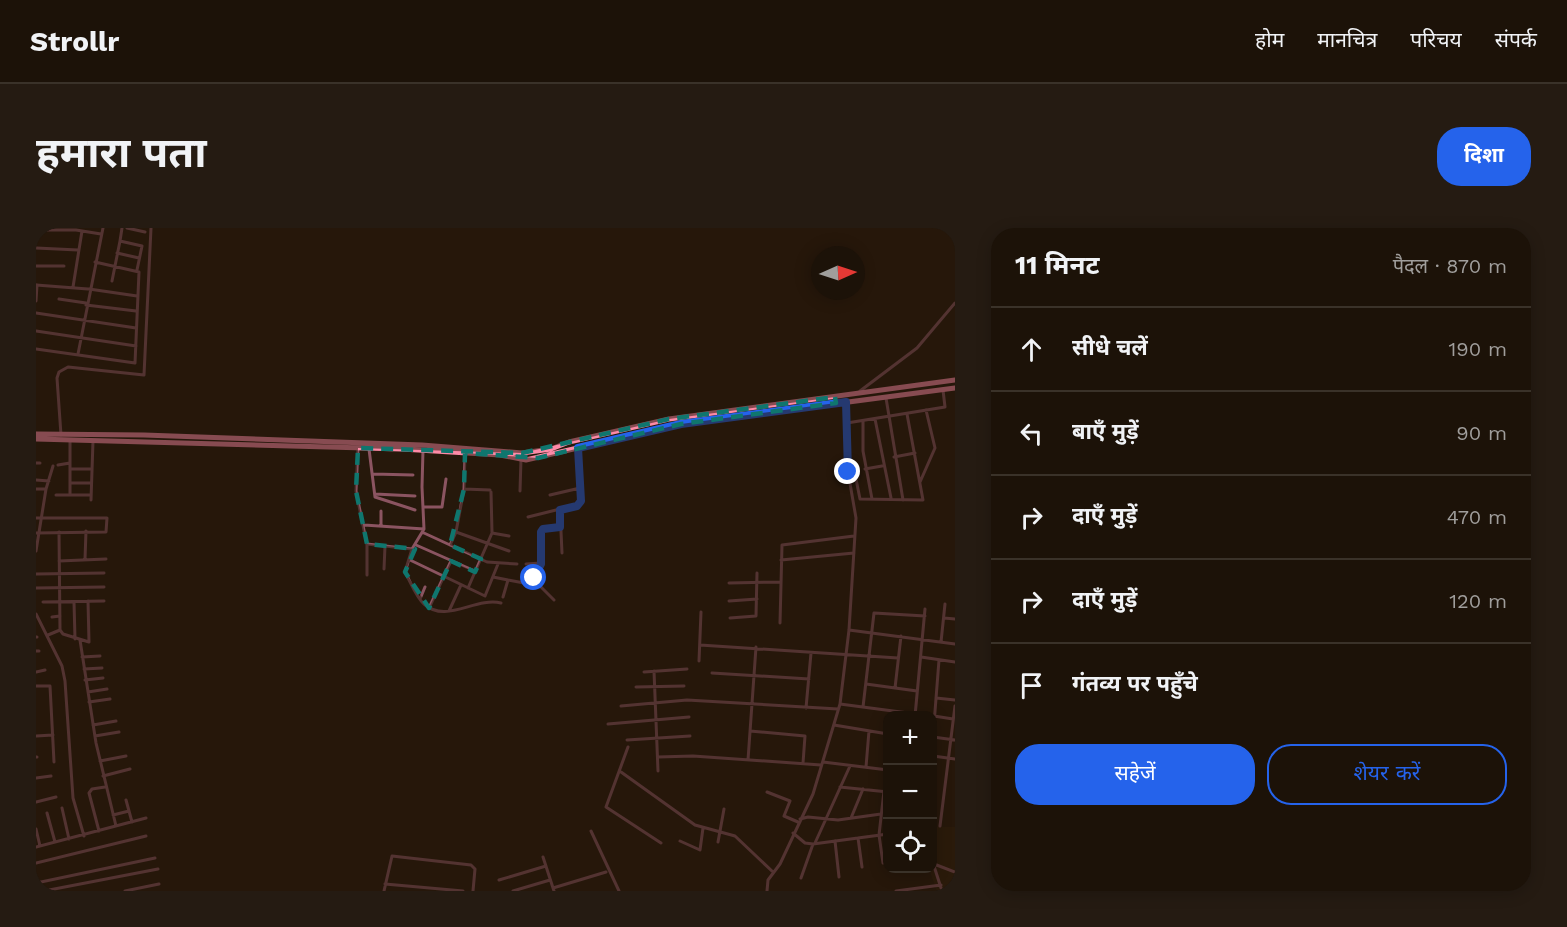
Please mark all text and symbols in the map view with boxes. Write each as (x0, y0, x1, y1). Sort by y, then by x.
text: Strollr (30, 25, 119, 58)
text: होम (1255, 27, 1284, 52)
text: मानचित्र (1317, 27, 1377, 52)
text: परिचय (1410, 27, 1462, 52)
text: संपर्क (1495, 27, 1537, 52)
button: दिशा (1437, 127, 1531, 186)
text: हमारा पता (36, 128, 207, 177)
north arrow (811, 246, 865, 300)
text: 11 मिनट (1015, 250, 1099, 280)
text: पैदल · 870 m (1393, 254, 1507, 278)
icon: ahead (1015, 333, 1048, 366)
text: सीधे चलें (1072, 335, 1148, 360)
text: 190 m (1449, 337, 1507, 361)
icon: left (1015, 417, 1048, 450)
text: बाएँ मुड़ें (1072, 419, 1139, 444)
text: 90 m (1456, 421, 1507, 445)
route end (834, 458, 860, 484)
icon: right (1015, 501, 1048, 534)
text: दाएँ मुड़ें (1072, 503, 1137, 528)
text: 470 m (1447, 505, 1507, 529)
route start (520, 564, 546, 590)
icon: right (1015, 585, 1048, 618)
text: दाएँ मुड़ें (1072, 587, 1137, 612)
text: 120 m (1449, 589, 1507, 613)
icon: arrive (1015, 669, 1048, 702)
text: गंतव्य पर पहुँचे (1072, 671, 1198, 696)
map controls (883, 711, 937, 873)
button: + (883, 711, 937, 765)
button: सहेजें (1015, 744, 1255, 805)
button: शेयर करें (1267, 744, 1507, 805)
button: − (883, 765, 937, 819)
button: locate (883, 819, 937, 873)

